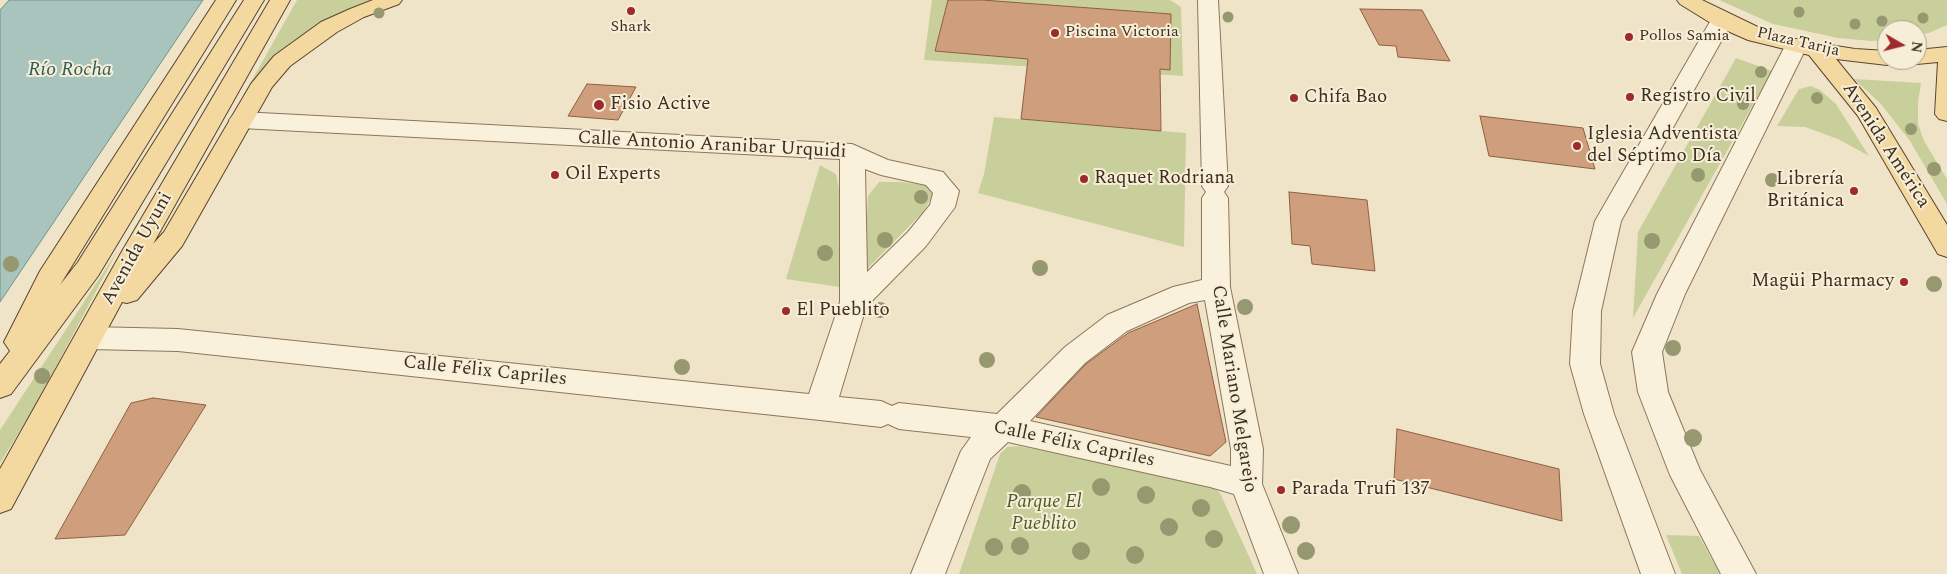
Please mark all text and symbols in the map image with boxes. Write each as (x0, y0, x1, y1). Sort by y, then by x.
marker: Shark (625, 5, 637, 17)
place label: Shark (611, 18, 651, 38)
north arrow (1877, 20, 1927, 70)
place label: Piscina Victoria (1065, 23, 1179, 43)
street label: Plaza Tarija (1755, 24, 1841, 62)
marker: Piscina Victoria (1049, 27, 1061, 39)
place label: Pollos Samia (1639, 27, 1730, 47)
marker: Pollos Samia (1623, 31, 1635, 43)
text: N (1905, 40, 1928, 54)
water label: Río Rocha (28, 59, 112, 83)
street label: Avenida América (1836, 79, 1934, 213)
place label: Registro Civil (1640, 86, 1756, 108)
place label: Chifa Bao (1304, 87, 1387, 109)
marker: Registro Civil (1624, 91, 1636, 103)
marker: Chifa Bao (1288, 92, 1300, 104)
place label: Fisio Active (610, 94, 711, 116)
marker: Fisio Active (592, 98, 606, 112)
place label: Iglesia Adventista del Séptimo Día (1587, 124, 1738, 168)
street label: Calle Antonio Aranibar Urquidi (577, 128, 847, 164)
marker: Iglesia Adventista del Séptimo Día (1571, 140, 1583, 152)
place label: Oil Experts (565, 164, 661, 186)
place label: Raquet Rodriana (1094, 168, 1235, 190)
marker: Oil Experts (549, 169, 561, 181)
place label: Librería Británica (1767, 169, 1844, 213)
marker: Raquet Rodriana (1078, 173, 1090, 185)
marker: Librería Británica (1848, 185, 1860, 197)
street label: Avenida Uyuni (98, 189, 178, 309)
place label: Magüi Pharmacy (1751, 271, 1894, 293)
marker: Magüi Pharmacy (1898, 276, 1910, 288)
street label: Calle Mariano Melgarejo (1205, 284, 1261, 494)
place label: El Pueblito (796, 300, 890, 322)
marker: El Pueblito (780, 305, 792, 317)
street label: Calle Félix Capriles (402, 352, 568, 392)
street label: Calle Félix Capriles (991, 417, 1157, 473)
place label: Parada Trufi 137 (1291, 479, 1430, 501)
marker: Parada Trufi 137 (1275, 484, 1287, 496)
park label: Parque El Pueblito (1006, 492, 1082, 536)

